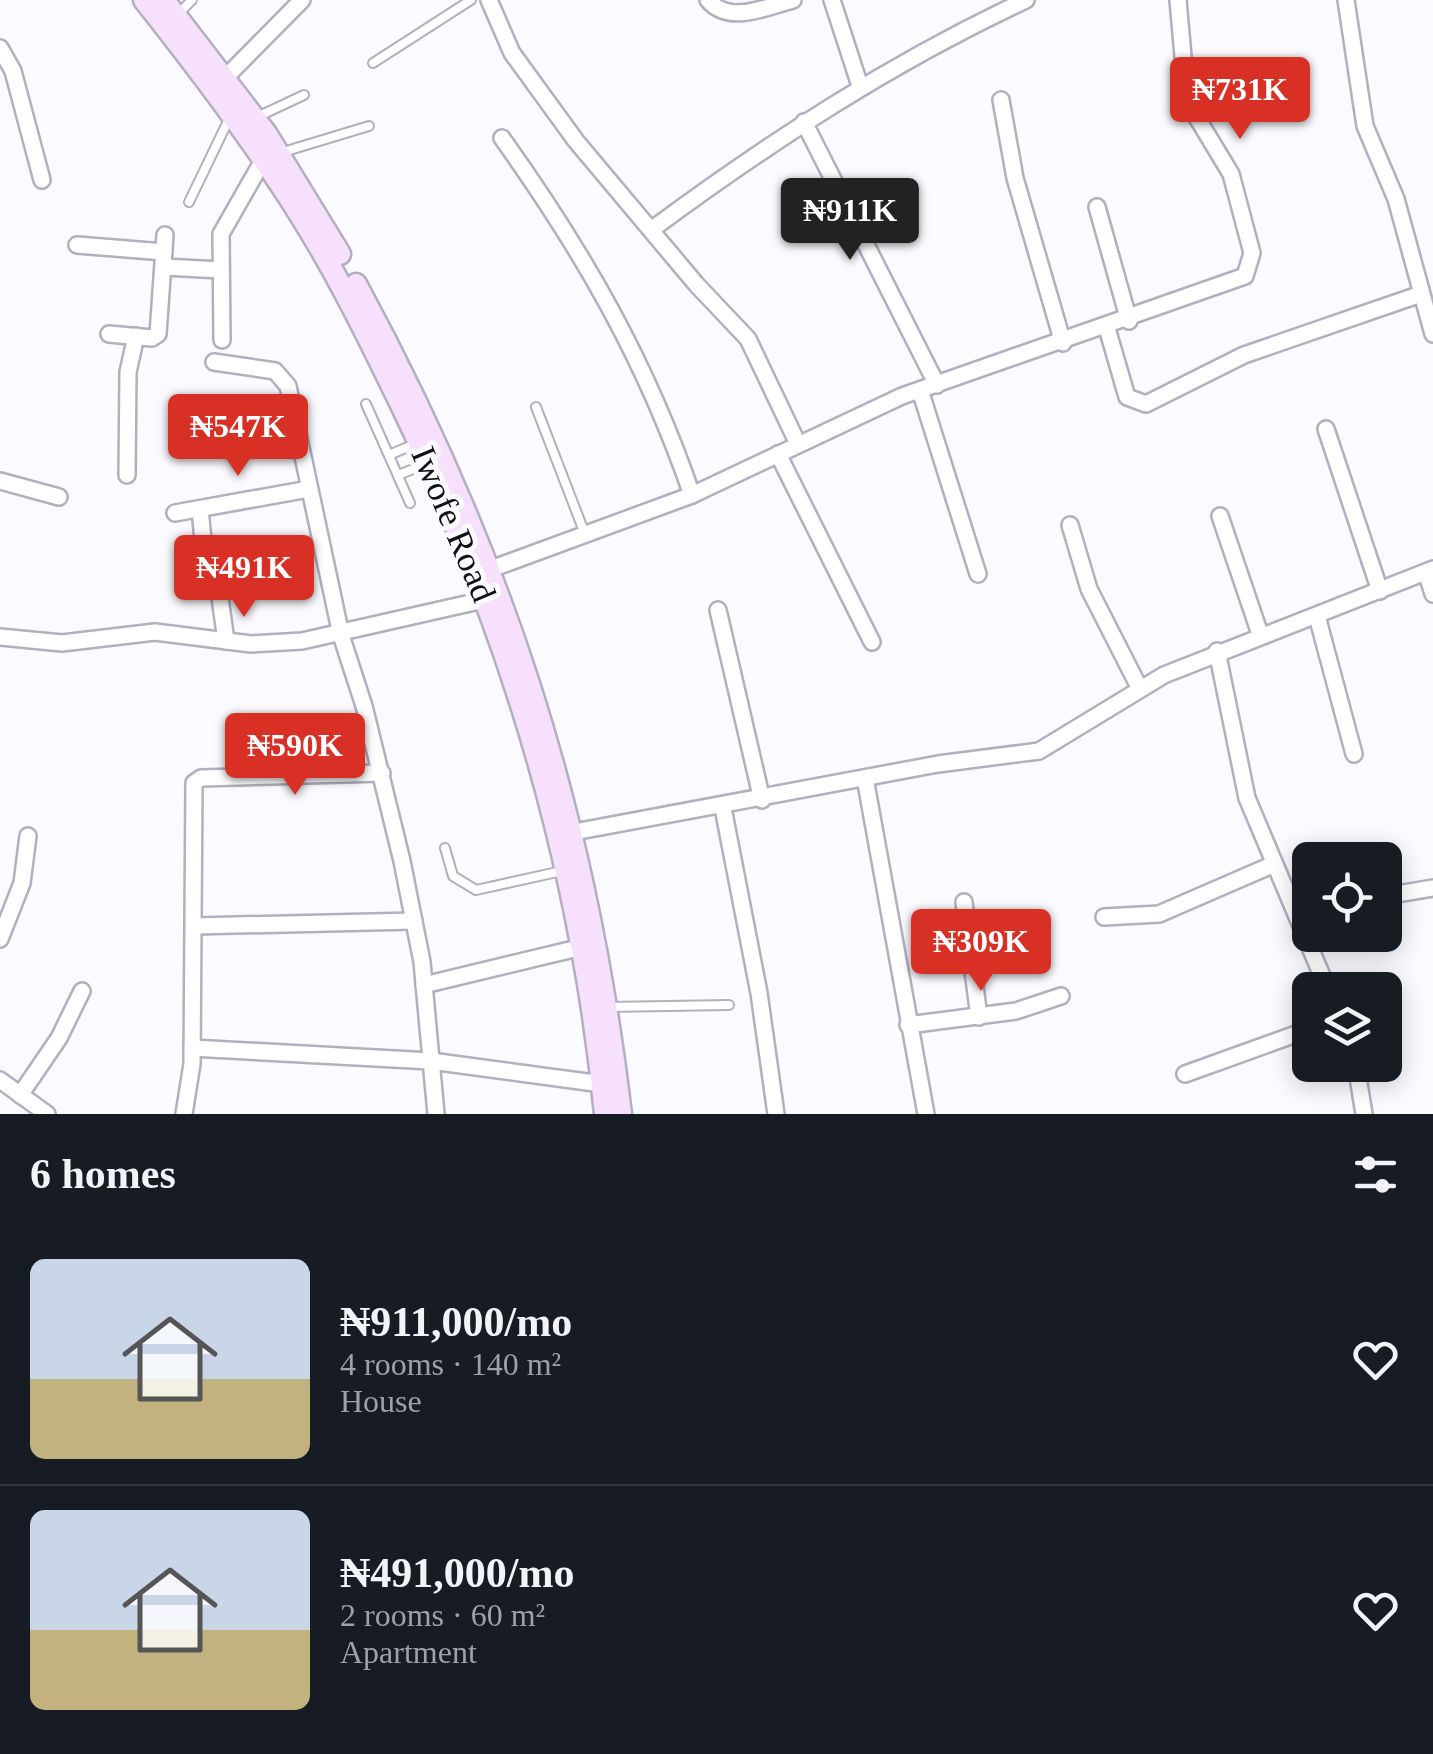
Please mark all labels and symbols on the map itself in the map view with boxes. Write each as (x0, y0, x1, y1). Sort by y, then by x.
pin: ₦731K (1170, 57, 1310, 142)
pin: ₦911K (780, 178, 920, 263)
pin: ₦547K (168, 394, 308, 479)
street label: Iwofe Road (403, 441, 504, 608)
pin: ₦491K (174, 535, 314, 620)
pin: ₦590K (225, 713, 365, 798)
pin: ₦309K (911, 909, 1051, 994)

